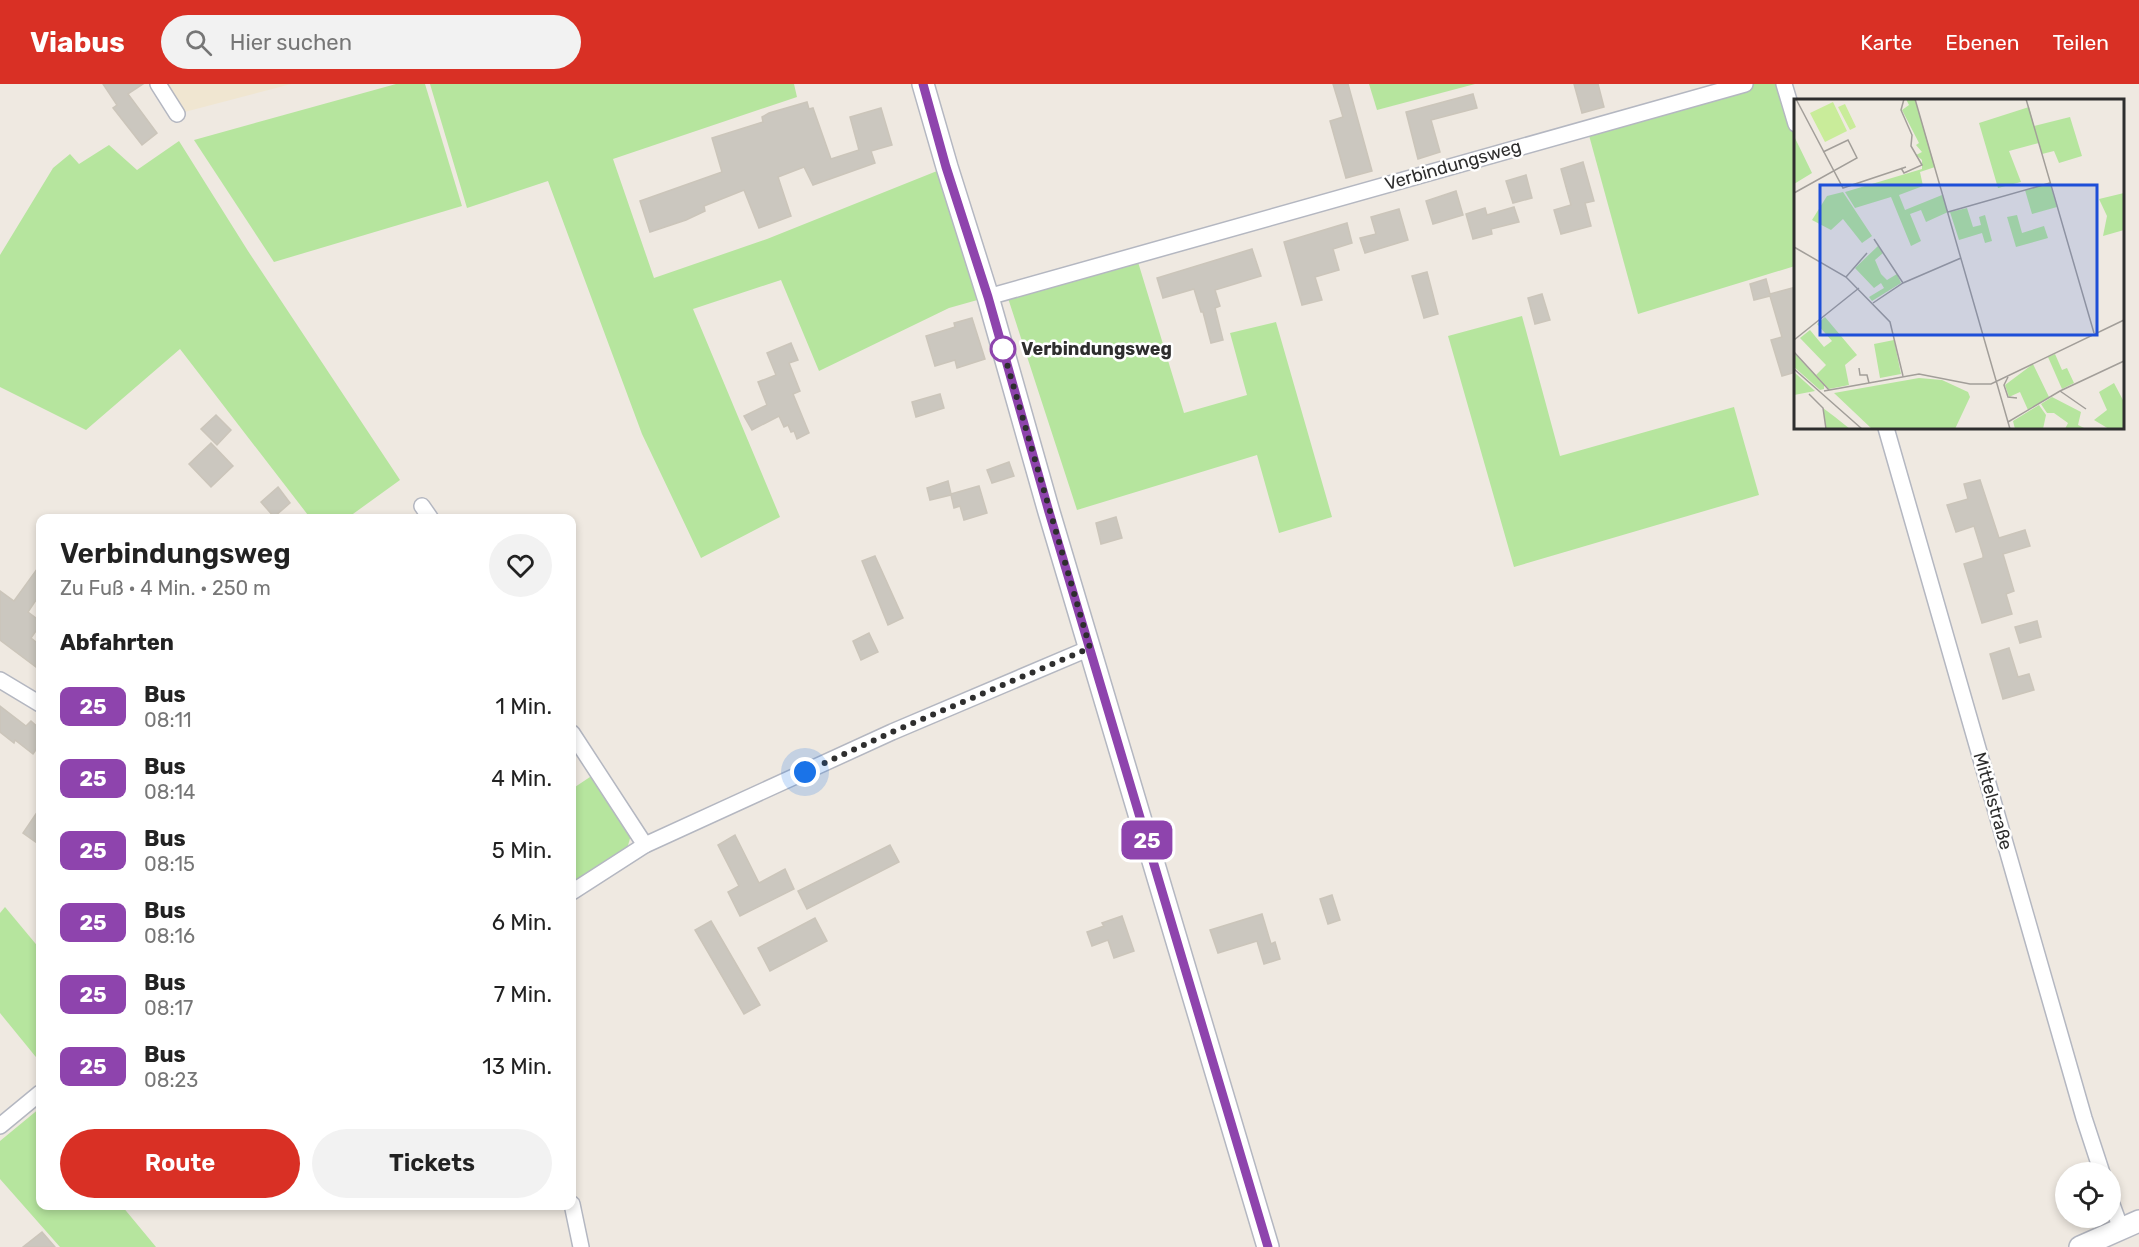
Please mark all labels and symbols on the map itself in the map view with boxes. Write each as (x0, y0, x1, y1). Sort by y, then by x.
inset map (1794, 99, 2124, 429)
street label: Verbindungsweg (1382, 135, 1524, 195)
marker: Verbindungsweg (990, 336, 1016, 362)
place label: Verbindungsweg (1021, 338, 1172, 360)
street label: Mittelstraße (1969, 750, 2017, 852)
your location (790, 757, 820, 787)
line badge: 25 (1120, 820, 1174, 860)

